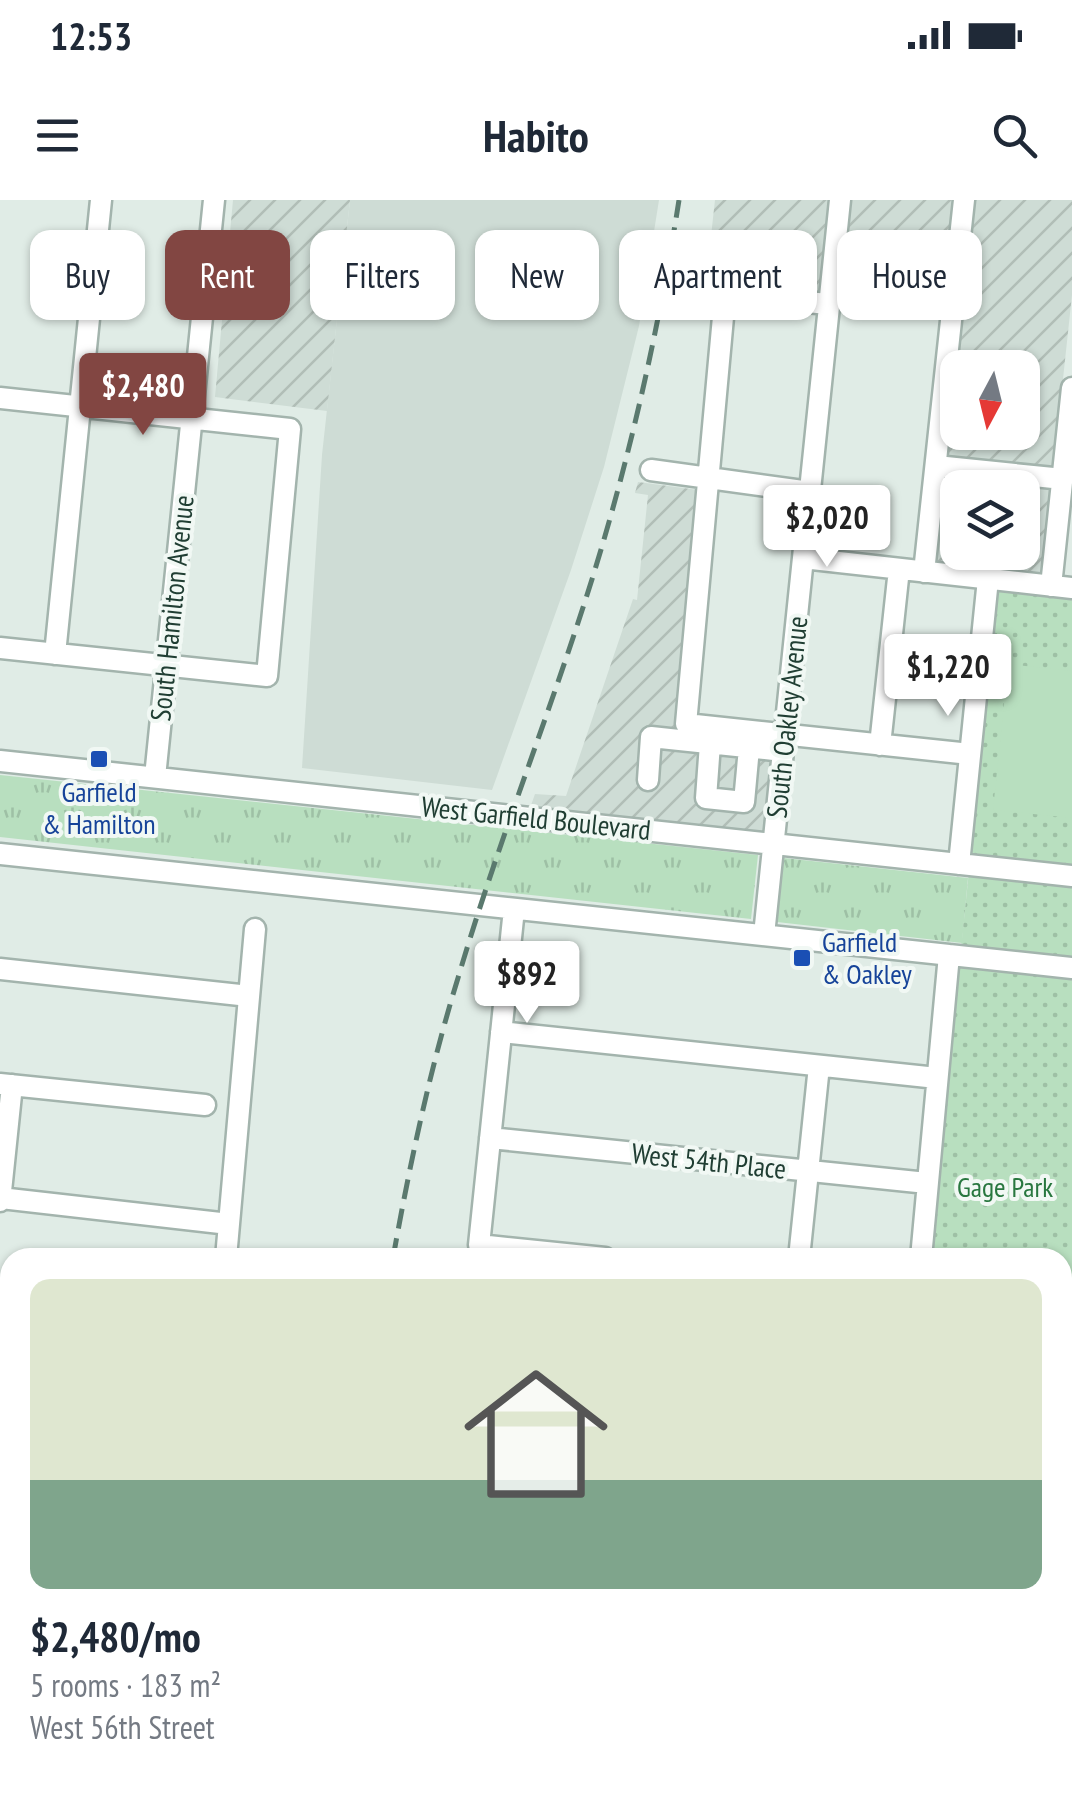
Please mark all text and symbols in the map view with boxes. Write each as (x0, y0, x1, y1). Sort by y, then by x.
text: 12:53 (50, 11, 132, 60)
text: Habito (483, 106, 589, 164)
icon: menu (30, 108, 85, 163)
icon: search (987, 108, 1042, 163)
chip: Buy (30, 230, 145, 320)
chip: Rent (165, 230, 290, 320)
chip: Filters (310, 230, 455, 320)
chip: New (475, 230, 599, 320)
chip: Apartment (619, 230, 817, 320)
chip: House (837, 230, 982, 320)
north arrow (940, 350, 1040, 450)
map controls (940, 350, 1040, 570)
pin: $2,480 (62, 353, 224, 438)
text: $2,480 (101, 364, 185, 406)
button: layers (940, 470, 1040, 570)
pin: $2,020 (746, 485, 908, 570)
street label: South Hamilton Avenue (141, 493, 202, 723)
text: $2,020 (785, 496, 869, 538)
street label: South Oakley Avenue (757, 614, 816, 820)
pin: $1,220 (867, 634, 1029, 719)
text: $1,220 (906, 645, 990, 687)
marker: Garfield & Hamilton (88, 748, 110, 770)
place label: Garfield & Hamilton (42, 773, 156, 842)
street label: West Garfield Boulevard (420, 787, 653, 848)
place label: Garfield & Oakley (822, 923, 912, 992)
pin: $892 (468, 941, 586, 1026)
marker: Garfield & Oakley (791, 947, 813, 969)
text: $892 (496, 952, 558, 994)
street label: West 54th Place (630, 1134, 788, 1187)
park label: Gage Park (957, 1168, 1053, 1205)
icon: home (446, 1344, 626, 1524)
text: $2,480/mo (30, 1609, 201, 1664)
text: 5 rooms · 183 m² (30, 1664, 221, 1706)
text: West 56th Street (30, 1706, 215, 1748)

